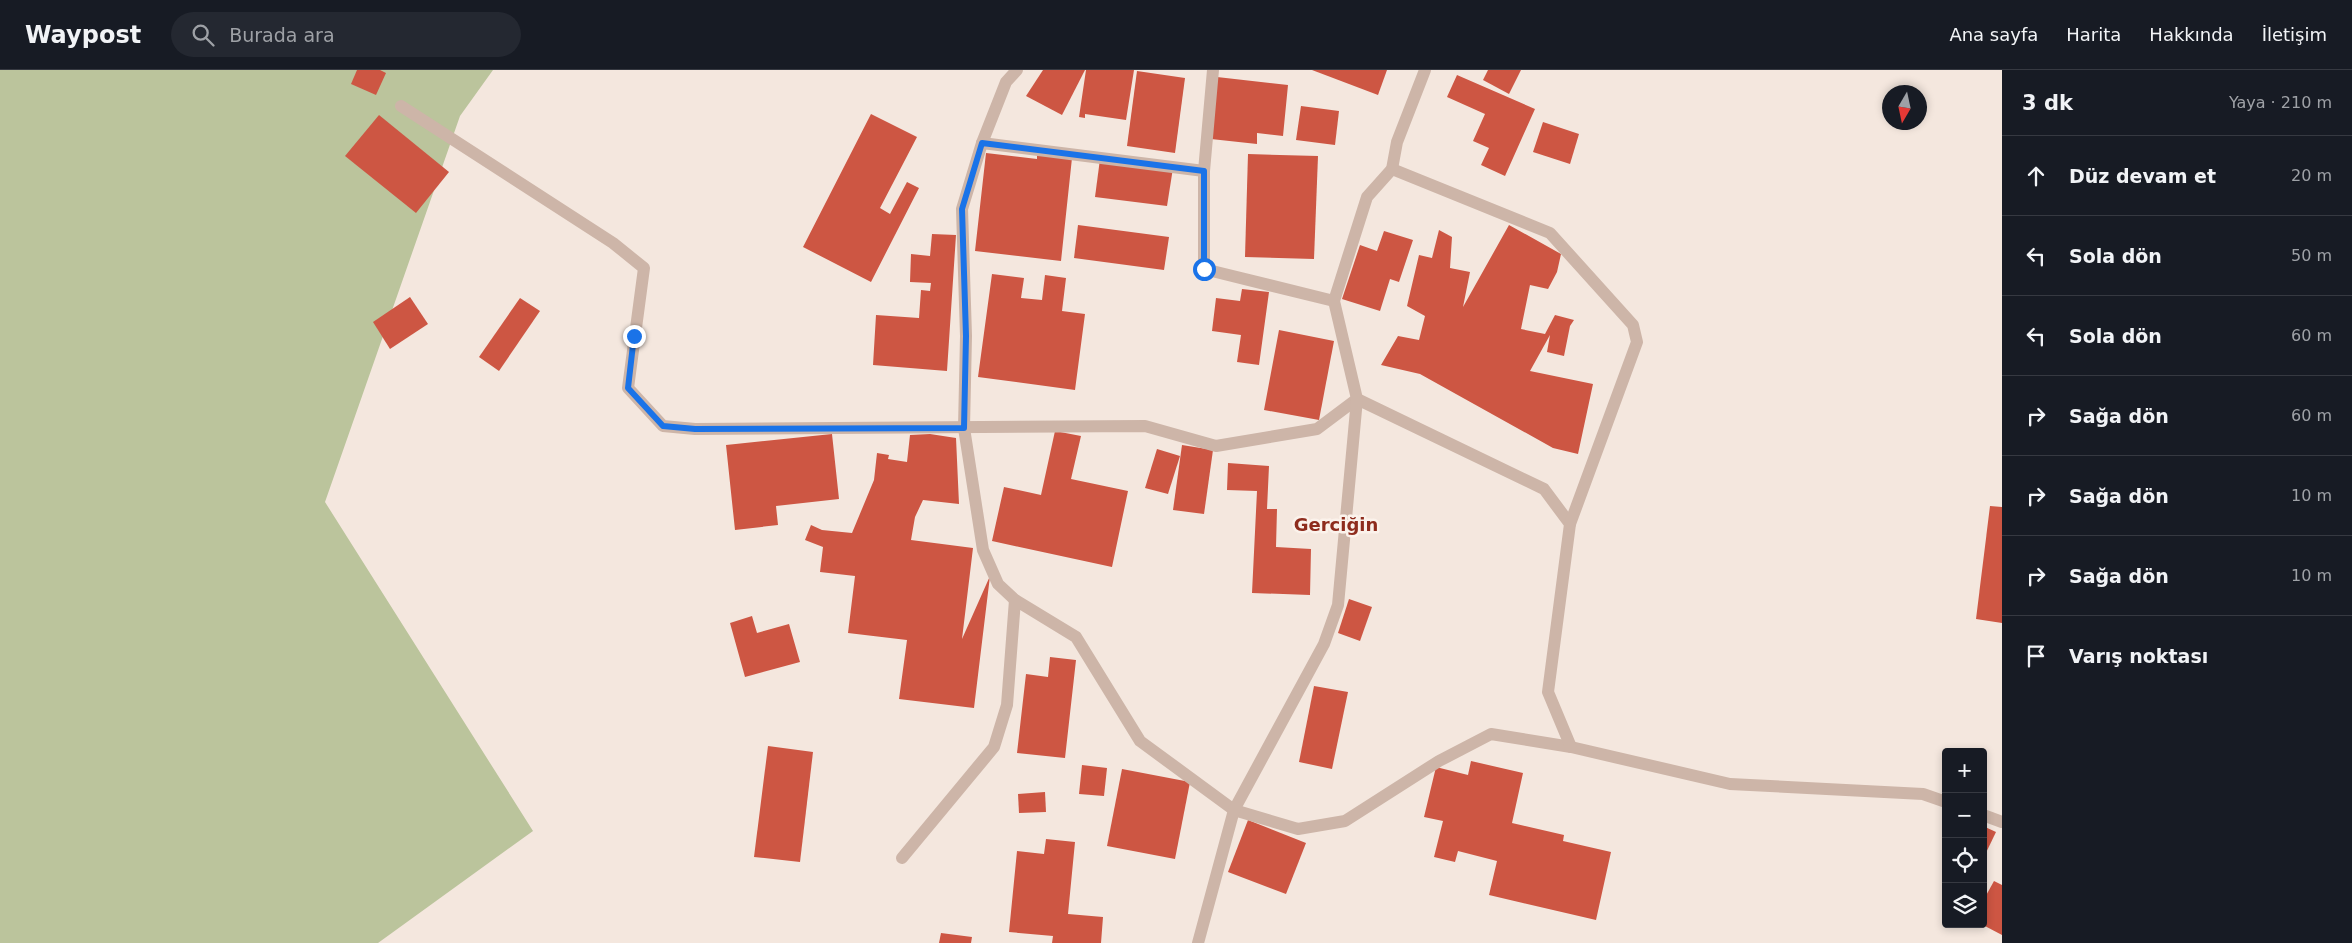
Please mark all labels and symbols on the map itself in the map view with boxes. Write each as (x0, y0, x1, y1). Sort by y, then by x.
north arrow (1882, 85, 1927, 130)
route start (1193, 258, 1216, 281)
route end (623, 325, 646, 348)
district label: Gerciğin (1294, 514, 1378, 535)

